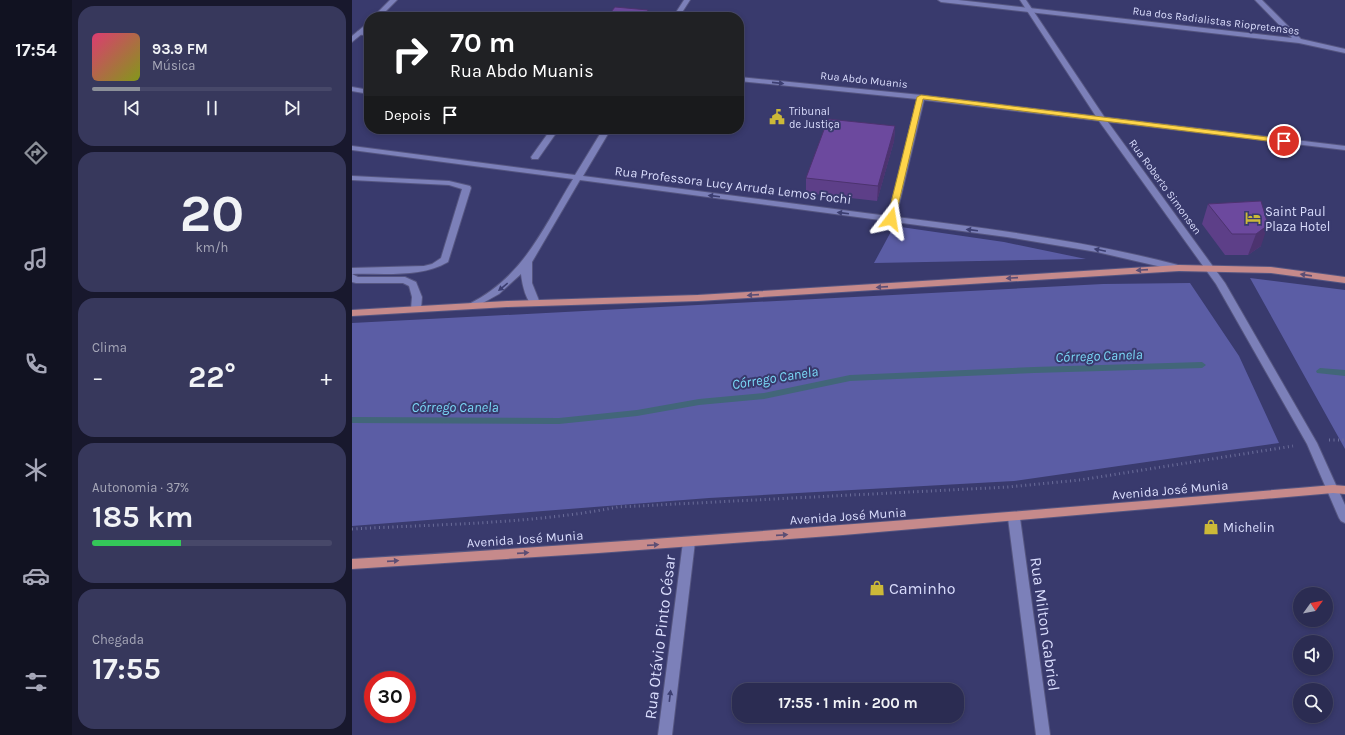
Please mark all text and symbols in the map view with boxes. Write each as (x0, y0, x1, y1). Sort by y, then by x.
street label: Rua dos Radialistas Riopretenses (1132, 4, 1300, 38)
text: 70 m (450, 26, 515, 59)
icon: right (384, 28, 436, 80)
text: 17:54 (15, 39, 57, 61)
text: 93.9 FM (152, 40, 208, 58)
text: Música (152, 58, 195, 73)
text: Rua Abdo Muanis (450, 60, 594, 82)
street label: Rua Abdo Muanis (820, 69, 909, 91)
one-way arrow (772, 79, 784, 86)
icon: previous (121, 97, 143, 119)
icon: pause (201, 97, 223, 119)
icon: next (281, 97, 303, 119)
icon: arrive (439, 104, 461, 126)
place label: Tribunal de Justiça (789, 105, 840, 131)
text: Depois (384, 106, 431, 124)
public building icon: Tribunal de Justiça (768, 108, 786, 126)
pin (1267, 124, 1301, 158)
icon: arrive (1273, 130, 1295, 152)
street label: Rua Roberto Simonsen (1126, 137, 1204, 237)
icon: directions (22, 139, 50, 167)
street label: Rua Professora Lucy Arruda Lemos Fochi (614, 163, 852, 207)
text: 20 (180, 183, 244, 244)
one-way arrow (708, 193, 720, 199)
position arrow (870, 198, 912, 240)
place label: Saint Paul Plaza Hotel (1265, 204, 1330, 234)
hotel icon: Saint Paul Plaza Hotel (1244, 209, 1262, 227)
one-way arrow (837, 210, 849, 216)
one-way arrow (966, 226, 978, 233)
text: km/h (196, 240, 228, 255)
icon: music (22, 245, 50, 273)
one-way arrow (1094, 247, 1106, 253)
one-way arrow (1135, 267, 1148, 273)
one-way arrow (1300, 272, 1312, 278)
one-way arrow (1006, 275, 1018, 282)
one-way arrow (498, 283, 509, 292)
one-way arrow (876, 283, 888, 290)
one-way arrow (747, 291, 759, 298)
text: Clima (92, 340, 127, 355)
water label: Córrego Canela (1055, 346, 1143, 366)
icon: phone (22, 350, 50, 378)
text: 22° (188, 359, 236, 395)
water label: Córrego Canela (731, 363, 819, 393)
text: − (92, 365, 104, 391)
text: + (320, 365, 332, 391)
water label: Córrego Canela (411, 399, 499, 416)
icon: climate (22, 456, 50, 484)
street label: Avenida José Munia (1111, 477, 1229, 503)
text: Autonomia · 37% (92, 480, 189, 495)
text: 185 km (92, 499, 193, 535)
street label: Avenida José Munia (789, 504, 907, 528)
shop icon: Michelin (1202, 518, 1220, 536)
place label: Michelin (1223, 520, 1274, 535)
street label: Avenida José Munia (466, 527, 584, 551)
one-way arrow (776, 532, 788, 539)
one-way arrow (647, 541, 659, 548)
one-way arrow (517, 549, 529, 556)
street label: Rua Otávio Pinto César (640, 554, 680, 720)
street label: Rua Milton Gabriel (1026, 556, 1064, 692)
one-way arrow (387, 558, 399, 565)
icon: car (22, 562, 50, 590)
shop icon: Caminho (868, 579, 886, 597)
place label: Caminho (889, 579, 955, 598)
north arrow (1293, 587, 1333, 627)
map controls (1293, 587, 1333, 723)
text: Chegada (92, 632, 144, 647)
button: sound (1293, 635, 1333, 675)
text: 17:55 (92, 651, 161, 687)
icon: filters (22, 668, 50, 696)
speed limit sign: 30 (364, 671, 416, 723)
button: search (1293, 683, 1333, 723)
one-way arrow (667, 690, 673, 702)
text: 17:55 · 1 min · 200 m (778, 694, 918, 712)

